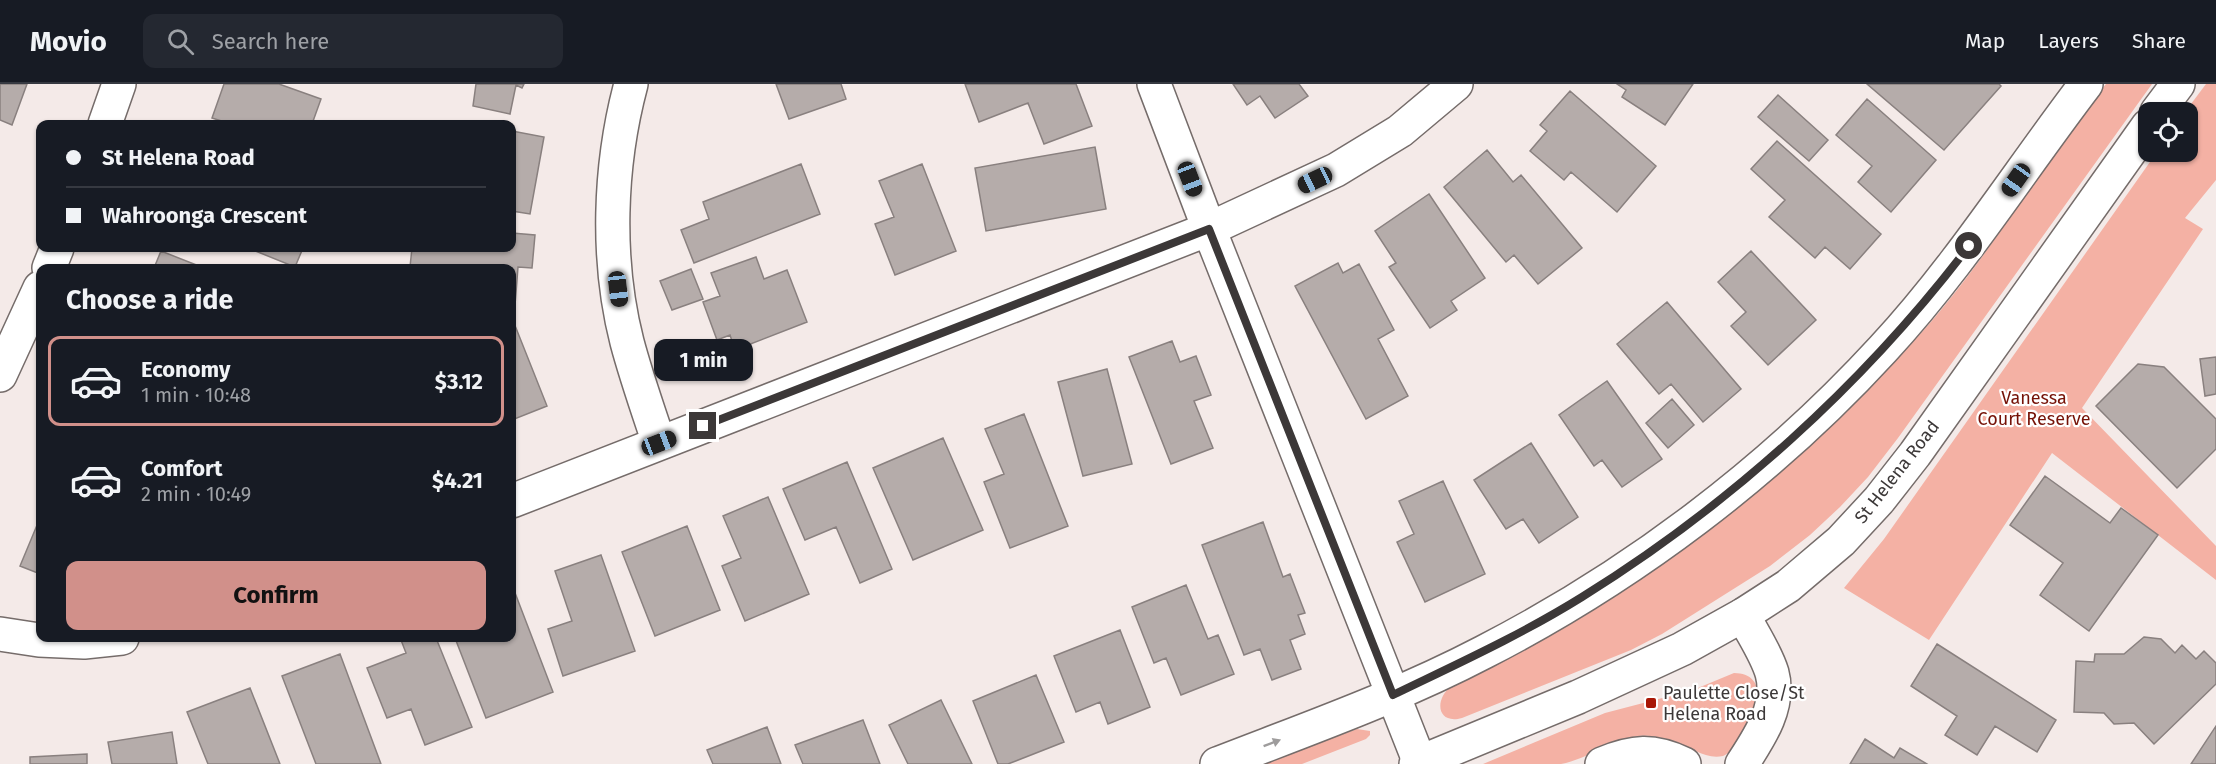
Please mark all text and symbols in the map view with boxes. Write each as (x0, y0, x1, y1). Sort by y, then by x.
search box (143, 14, 563, 68)
text: Movio (30, 25, 107, 58)
icon: search (164, 25, 197, 58)
text: Search here (212, 28, 329, 55)
text: Map (1965, 28, 2005, 54)
text: Layers (2038, 28, 2099, 54)
text: Share (2132, 28, 2186, 54)
map controls (2138, 102, 2198, 162)
button: locate (2138, 102, 2198, 162)
text: St Helena Road (102, 144, 255, 171)
car (1175, 159, 1205, 199)
car (1998, 160, 2034, 200)
car (1295, 164, 1335, 196)
text: Wahroonga Crescent (102, 202, 307, 229)
route start (1955, 232, 1982, 259)
car (607, 270, 629, 308)
text: Choose a ride (66, 284, 233, 316)
callout: 1 min (654, 339, 752, 381)
text: 1 min (679, 348, 728, 372)
icon: car (69, 354, 123, 408)
text: Economy (141, 356, 230, 383)
text: $3.12 (435, 368, 483, 395)
text: 1 min · 10:48 (141, 383, 251, 407)
park label: Vanessa Court Reserve (1977, 387, 2091, 430)
route end (689, 412, 716, 439)
street label: St Helena Road (1850, 416, 1944, 528)
car (639, 428, 679, 458)
icon: car (69, 453, 123, 507)
text: Comfort (141, 455, 222, 482)
text: $4.21 (432, 467, 483, 494)
text: 2 min · 10:49 (141, 482, 251, 506)
button: Confirm (66, 561, 486, 630)
place label: Paulette Close/St Helena Road (1663, 682, 1805, 725)
marker: Paulette Close/St Helena Road (1644, 696, 1658, 710)
one-way arrow (1263, 738, 1281, 747)

